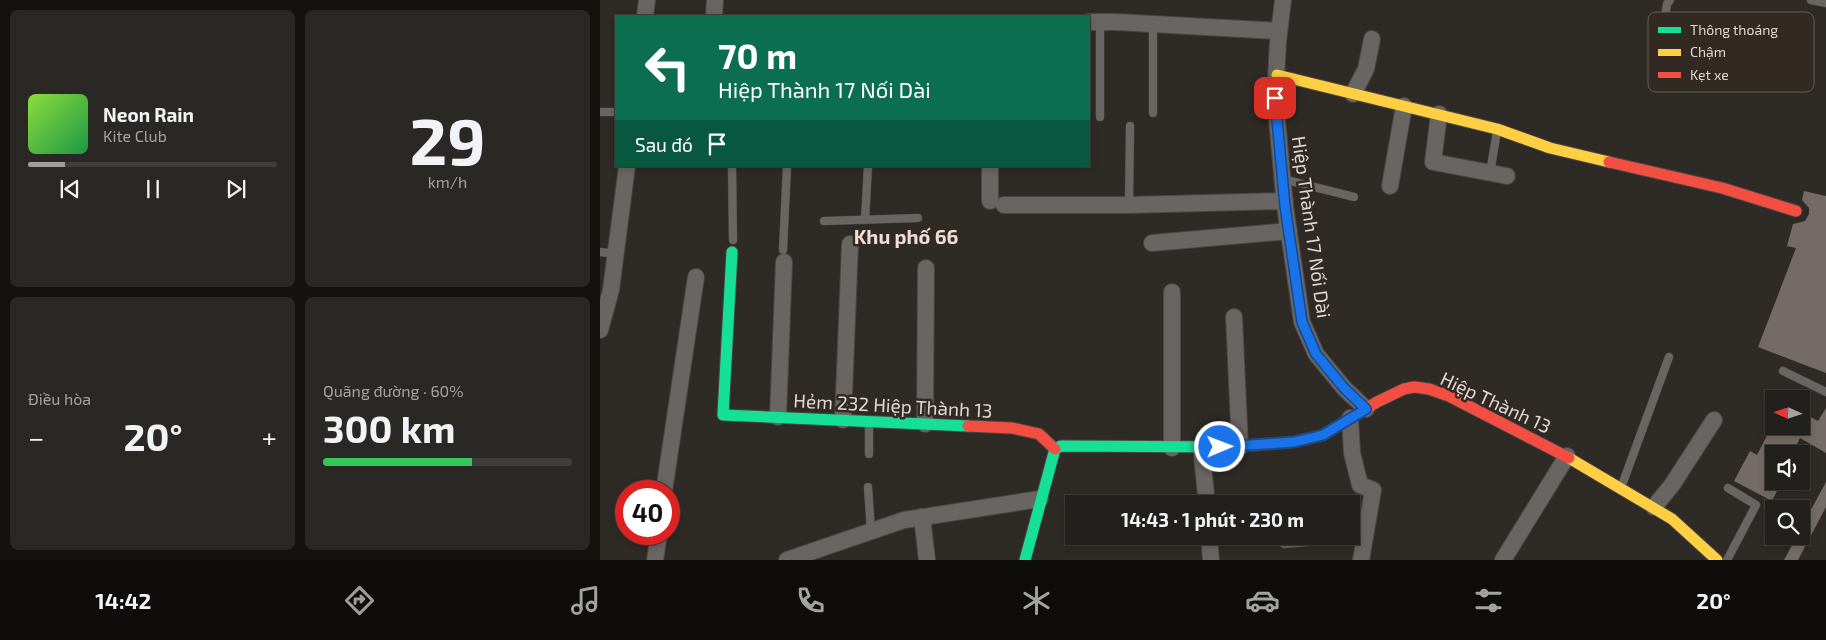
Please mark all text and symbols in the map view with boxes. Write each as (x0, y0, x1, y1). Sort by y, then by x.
legend (1648, 12, 1814, 92)
text: Thông thoáng (1690, 21, 1778, 38)
text: 70 m (718, 34, 797, 76)
icon: left (635, 35, 700, 100)
text: Chậm (1690, 43, 1726, 60)
text: Kẹt xe (1690, 66, 1729, 83)
text: Hiệp Thành 17 Nối Dài (718, 76, 931, 102)
pin (1254, 77, 1296, 119)
icon: arrive (1261, 84, 1289, 112)
text: 29 (409, 100, 486, 178)
text: Neon Rain (103, 103, 194, 126)
text: Kite Club (103, 126, 167, 145)
icon: arrive (703, 130, 731, 158)
text: Sau đó (635, 133, 693, 156)
street label: Hiệp Thành 17 Nối Dài (1288, 134, 1336, 320)
text: km/h (428, 172, 467, 191)
icon: previous (56, 175, 84, 203)
icon: pause (139, 175, 167, 203)
icon: next (222, 175, 250, 203)
district label: Khu phố 66 (854, 224, 958, 248)
street label: Hiệp Thành 13 (1437, 366, 1555, 438)
text: Quãng đường · 60% (323, 381, 464, 400)
street label: Hẻm 232 Hiệp Thành 13 (793, 388, 993, 422)
text: Điều hòa (28, 389, 91, 408)
north arrow (1765, 390, 1810, 435)
map controls (1765, 390, 1810, 545)
text: 300 km (323, 405, 455, 451)
text: 20° (123, 413, 183, 459)
text: − (28, 420, 44, 454)
text: + (262, 420, 277, 454)
position arrow (1193, 420, 1245, 472)
button: sound (1765, 445, 1810, 490)
speed limit sign: 40 (615, 480, 680, 545)
button: search (1765, 500, 1810, 545)
text: 14:43 · 1 phút · 230 m (1121, 508, 1304, 531)
icon: directions (342, 583, 377, 618)
icon: music (568, 583, 603, 618)
icon: phone (793, 583, 828, 618)
icon: climate (1019, 583, 1054, 618)
icon: car (1245, 583, 1280, 618)
icon: filters (1471, 583, 1506, 618)
text: 14:42 (95, 587, 151, 613)
text: 20° (1696, 587, 1731, 613)

